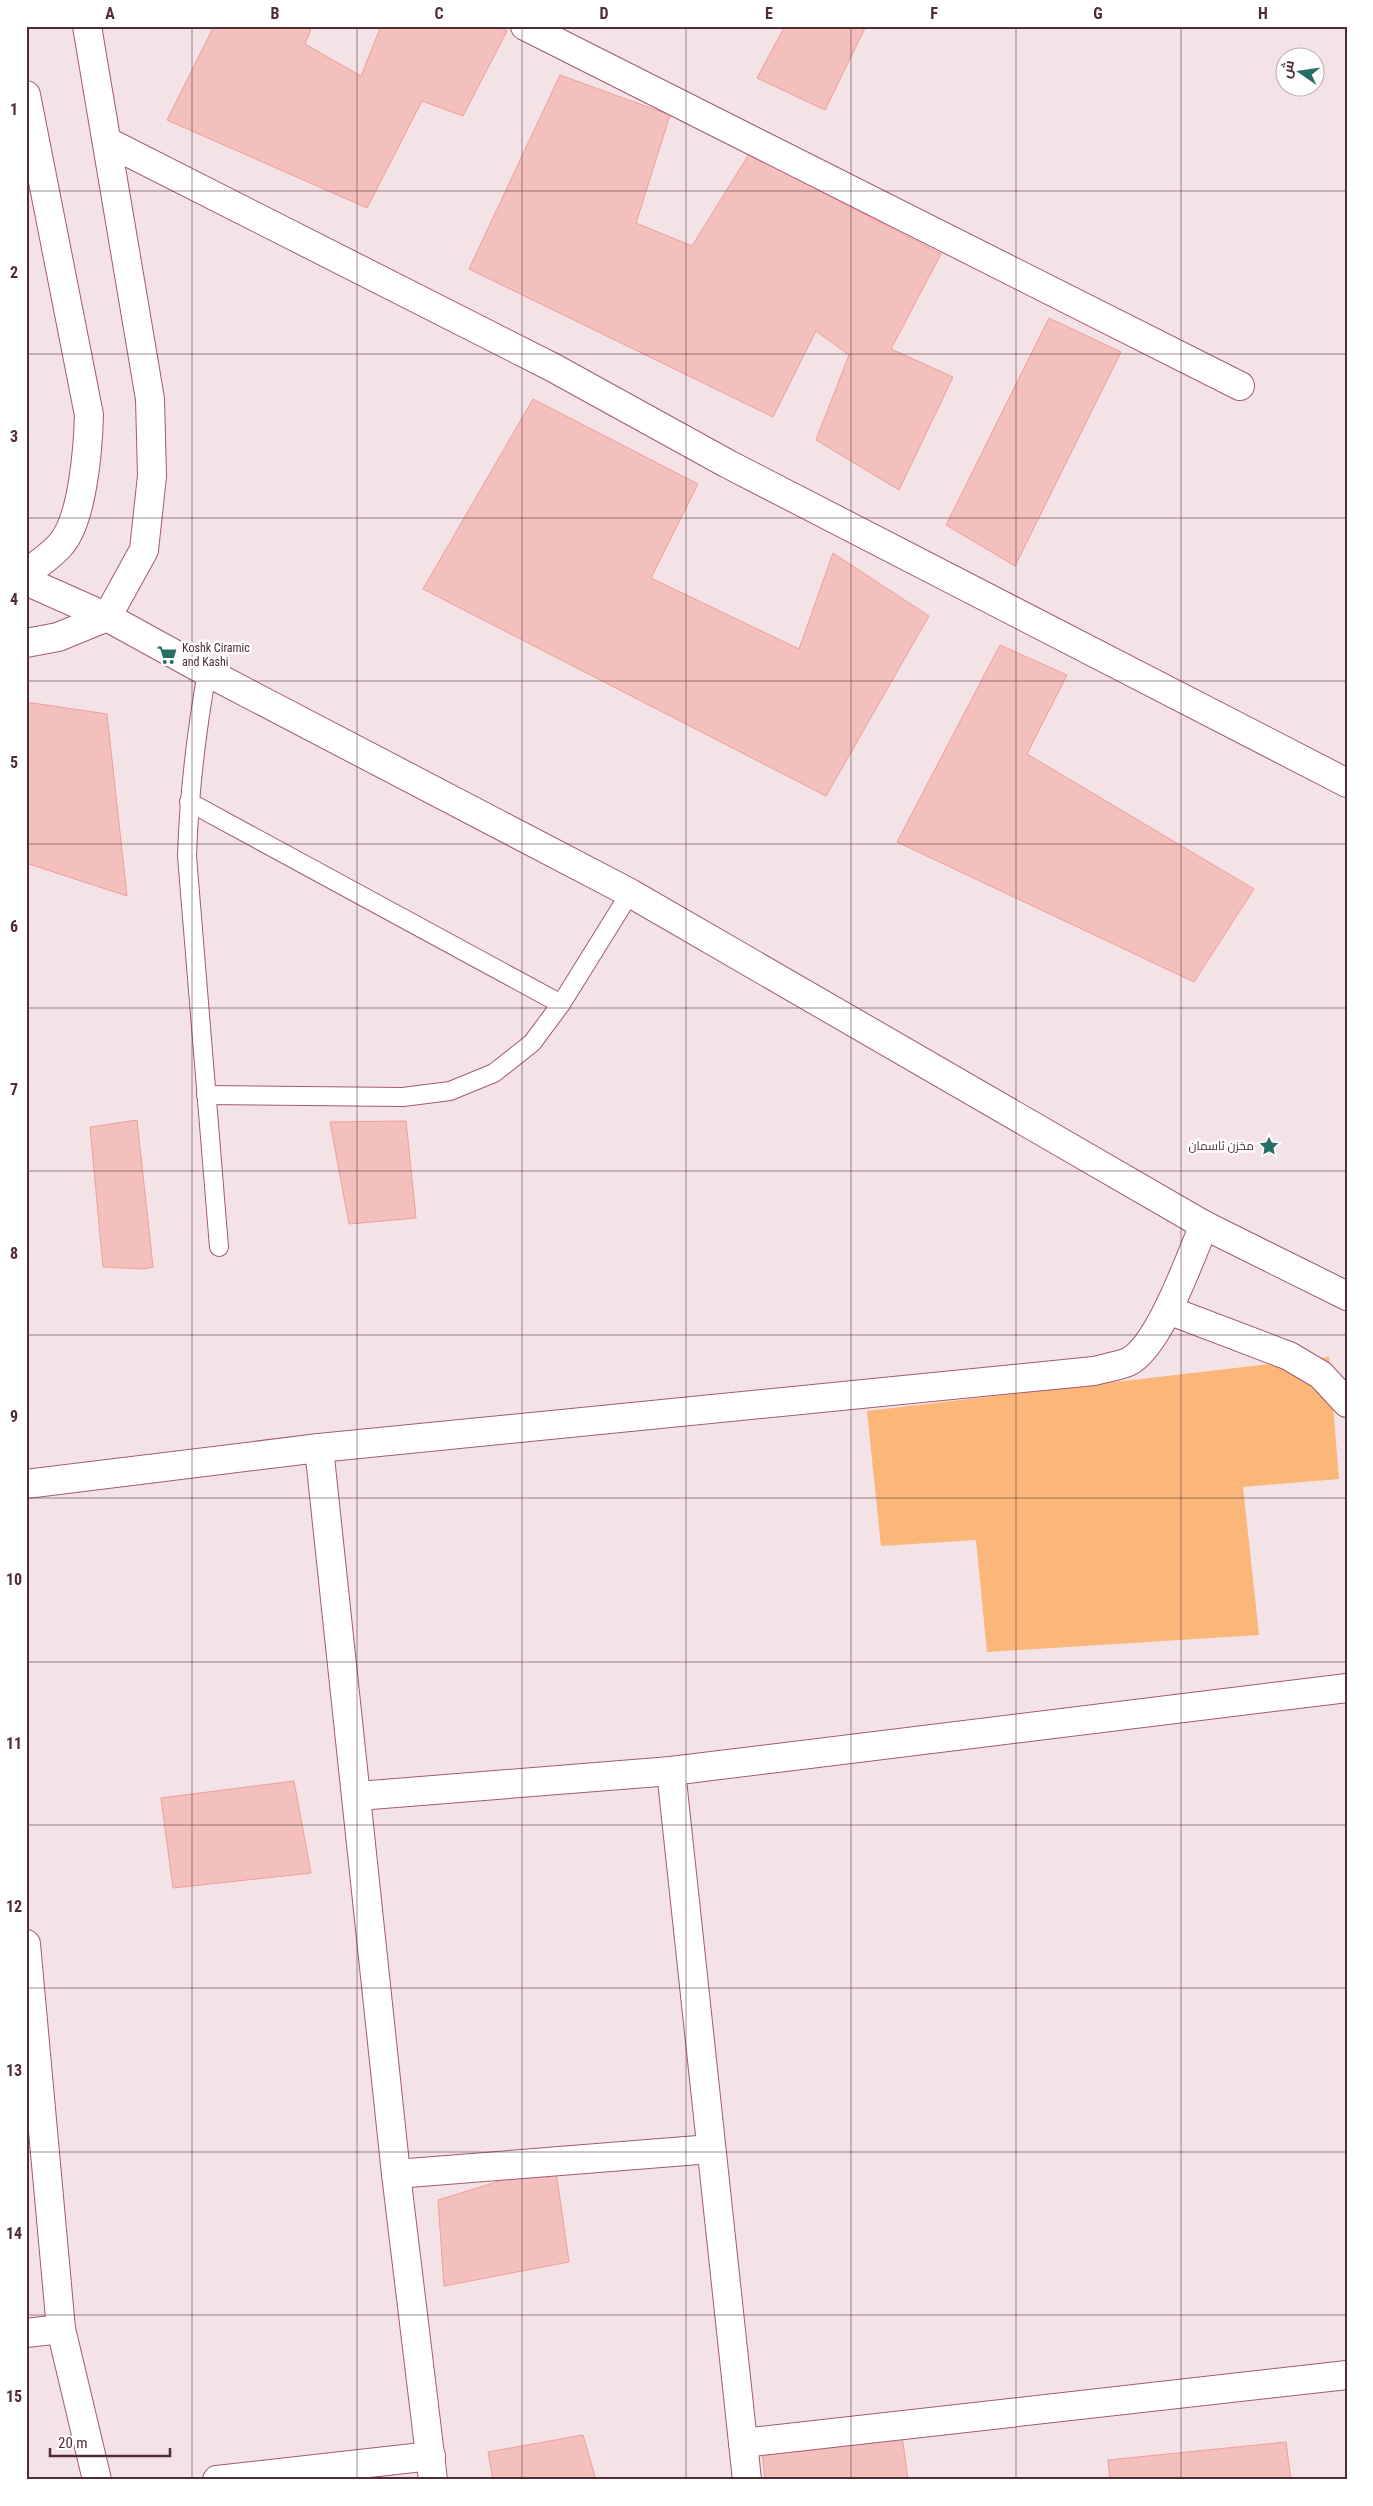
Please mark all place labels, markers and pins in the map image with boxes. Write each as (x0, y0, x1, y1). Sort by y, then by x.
place label: Koshk Ciramic and Kashi (182, 641, 250, 669)
supermarket icon: Koshk Ciramic and Kashi (156, 644, 178, 666)
place icon: مخزن ئاسمان (1258, 1135, 1280, 1157)
place label: مخزن ئاسمان (1188, 1139, 1254, 1153)

